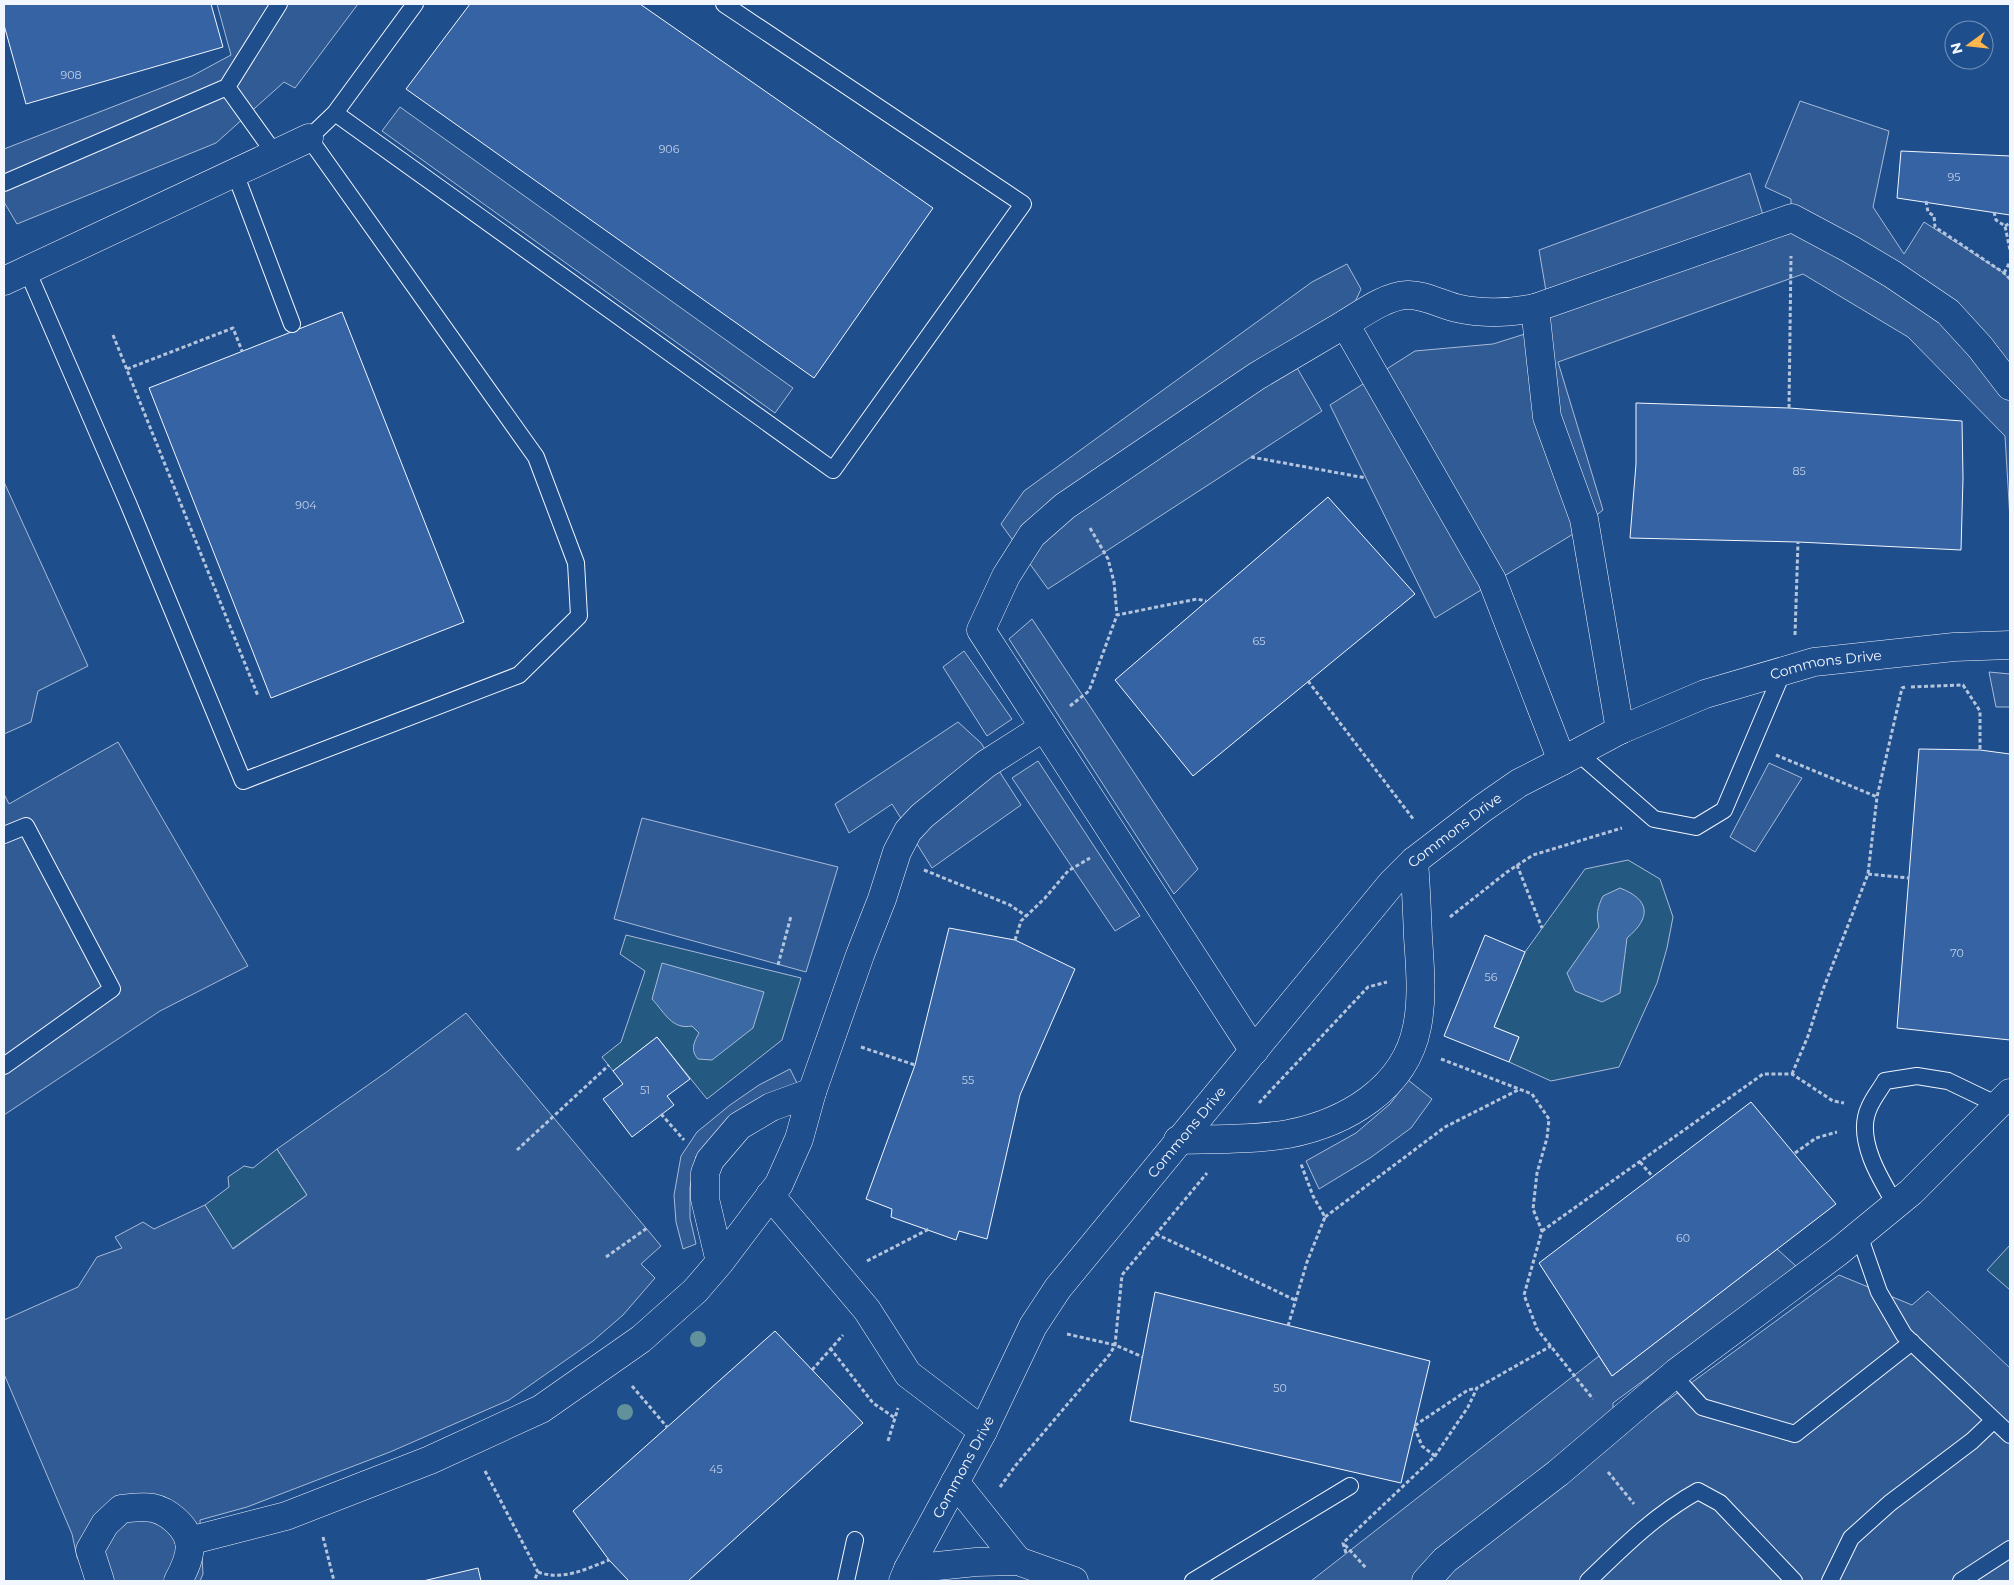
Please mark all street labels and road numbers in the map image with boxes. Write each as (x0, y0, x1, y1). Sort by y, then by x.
street label: Commons Drive (1768, 646, 1883, 683)
street label: Commons Drive (1404, 789, 1505, 871)
street label: Commons Drive (1144, 1082, 1230, 1182)
street label: Commons Drive (928, 1413, 998, 1521)

